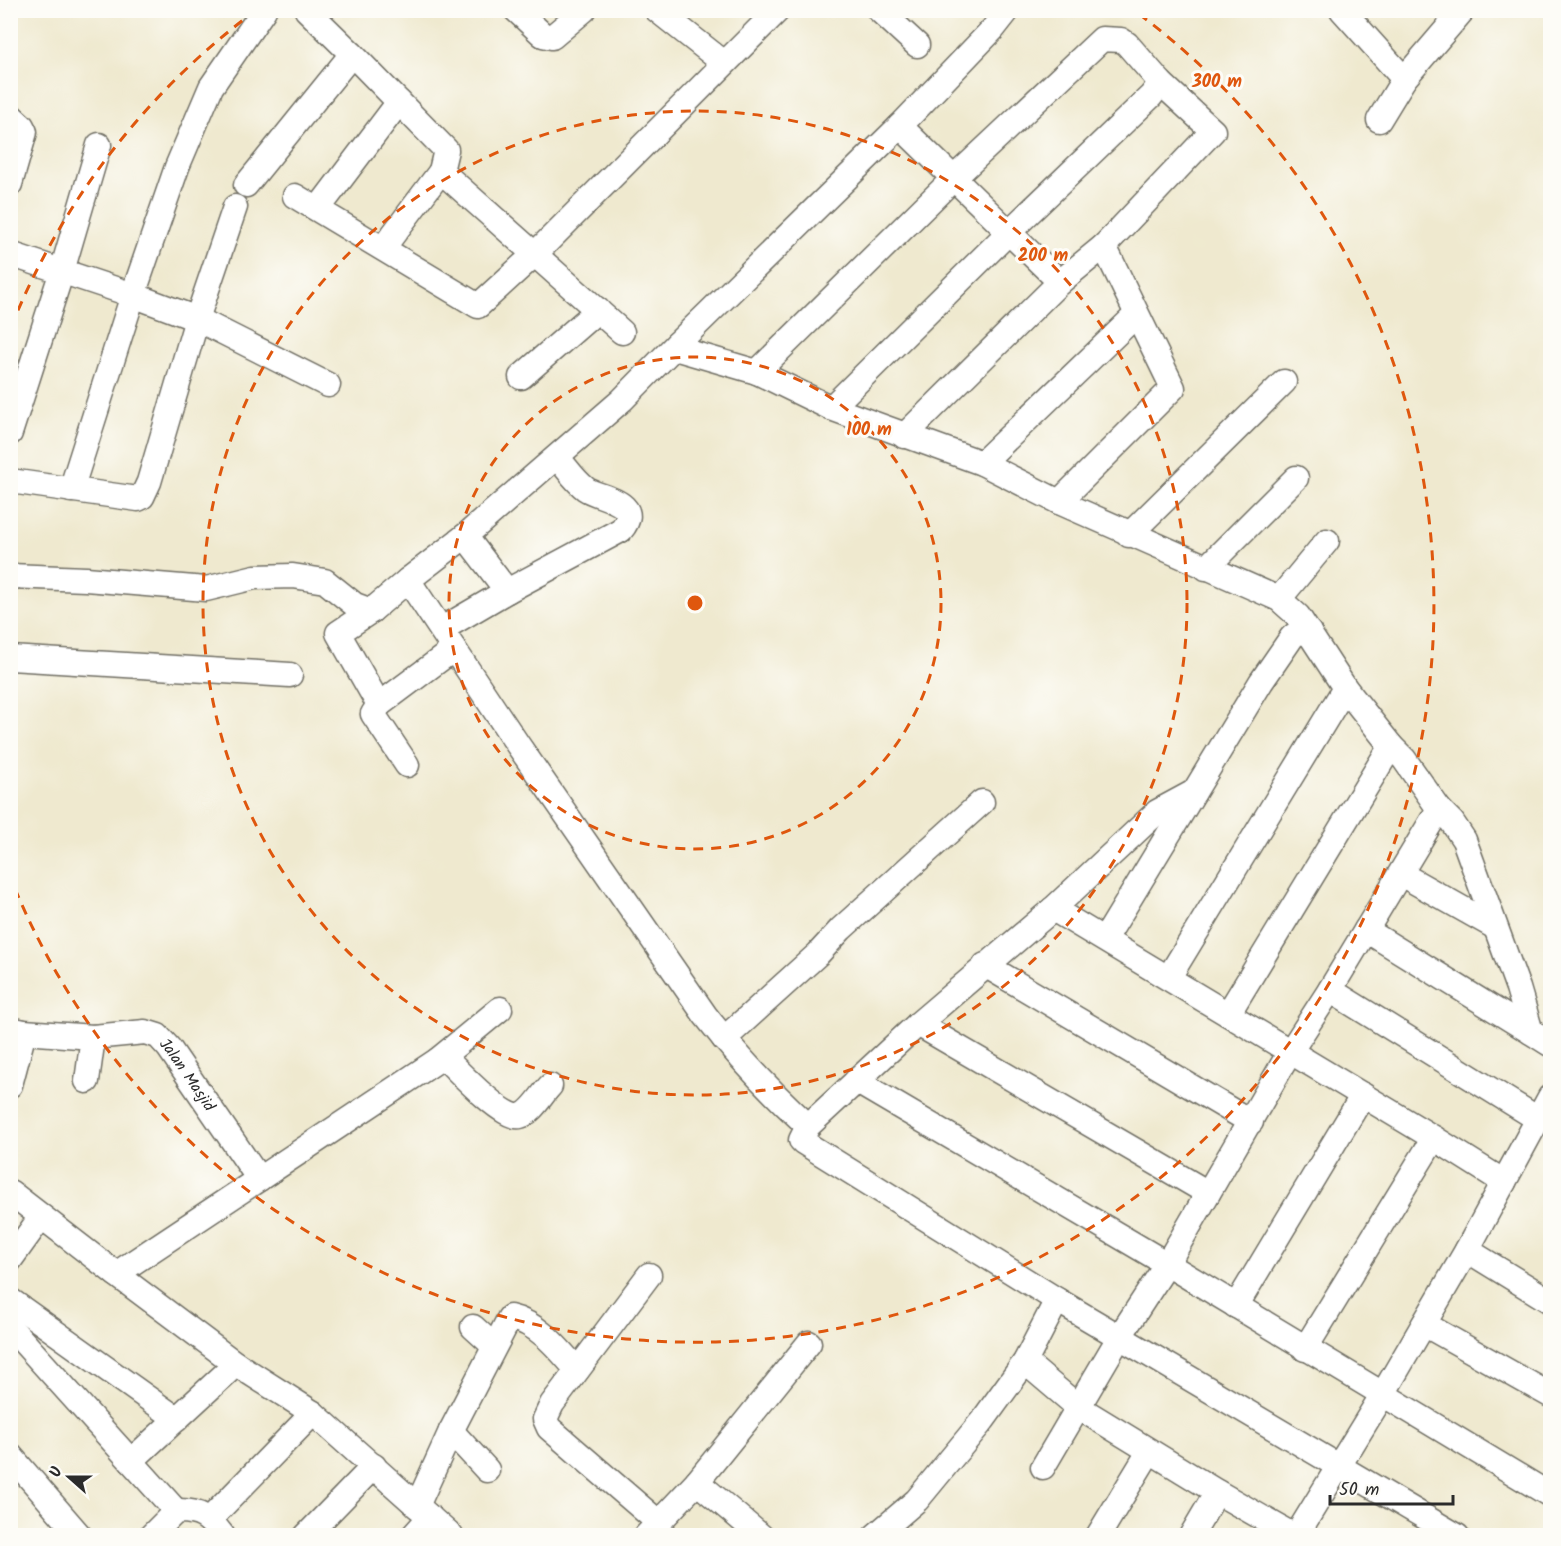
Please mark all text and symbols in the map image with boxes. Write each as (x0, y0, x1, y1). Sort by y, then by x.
text: 300 m (1191, 68, 1242, 97)
text: 200 m (1018, 242, 1069, 271)
text: 100 m (846, 416, 892, 445)
centre of rings (685, 593, 705, 613)
street label: Jalan Masjid (153, 1032, 222, 1117)
north arrow (39, 1447, 99, 1507)
text: U (43, 1463, 70, 1481)
scale bar (1330, 1468, 1453, 1506)
text: 50 m (1339, 1476, 1379, 1505)

